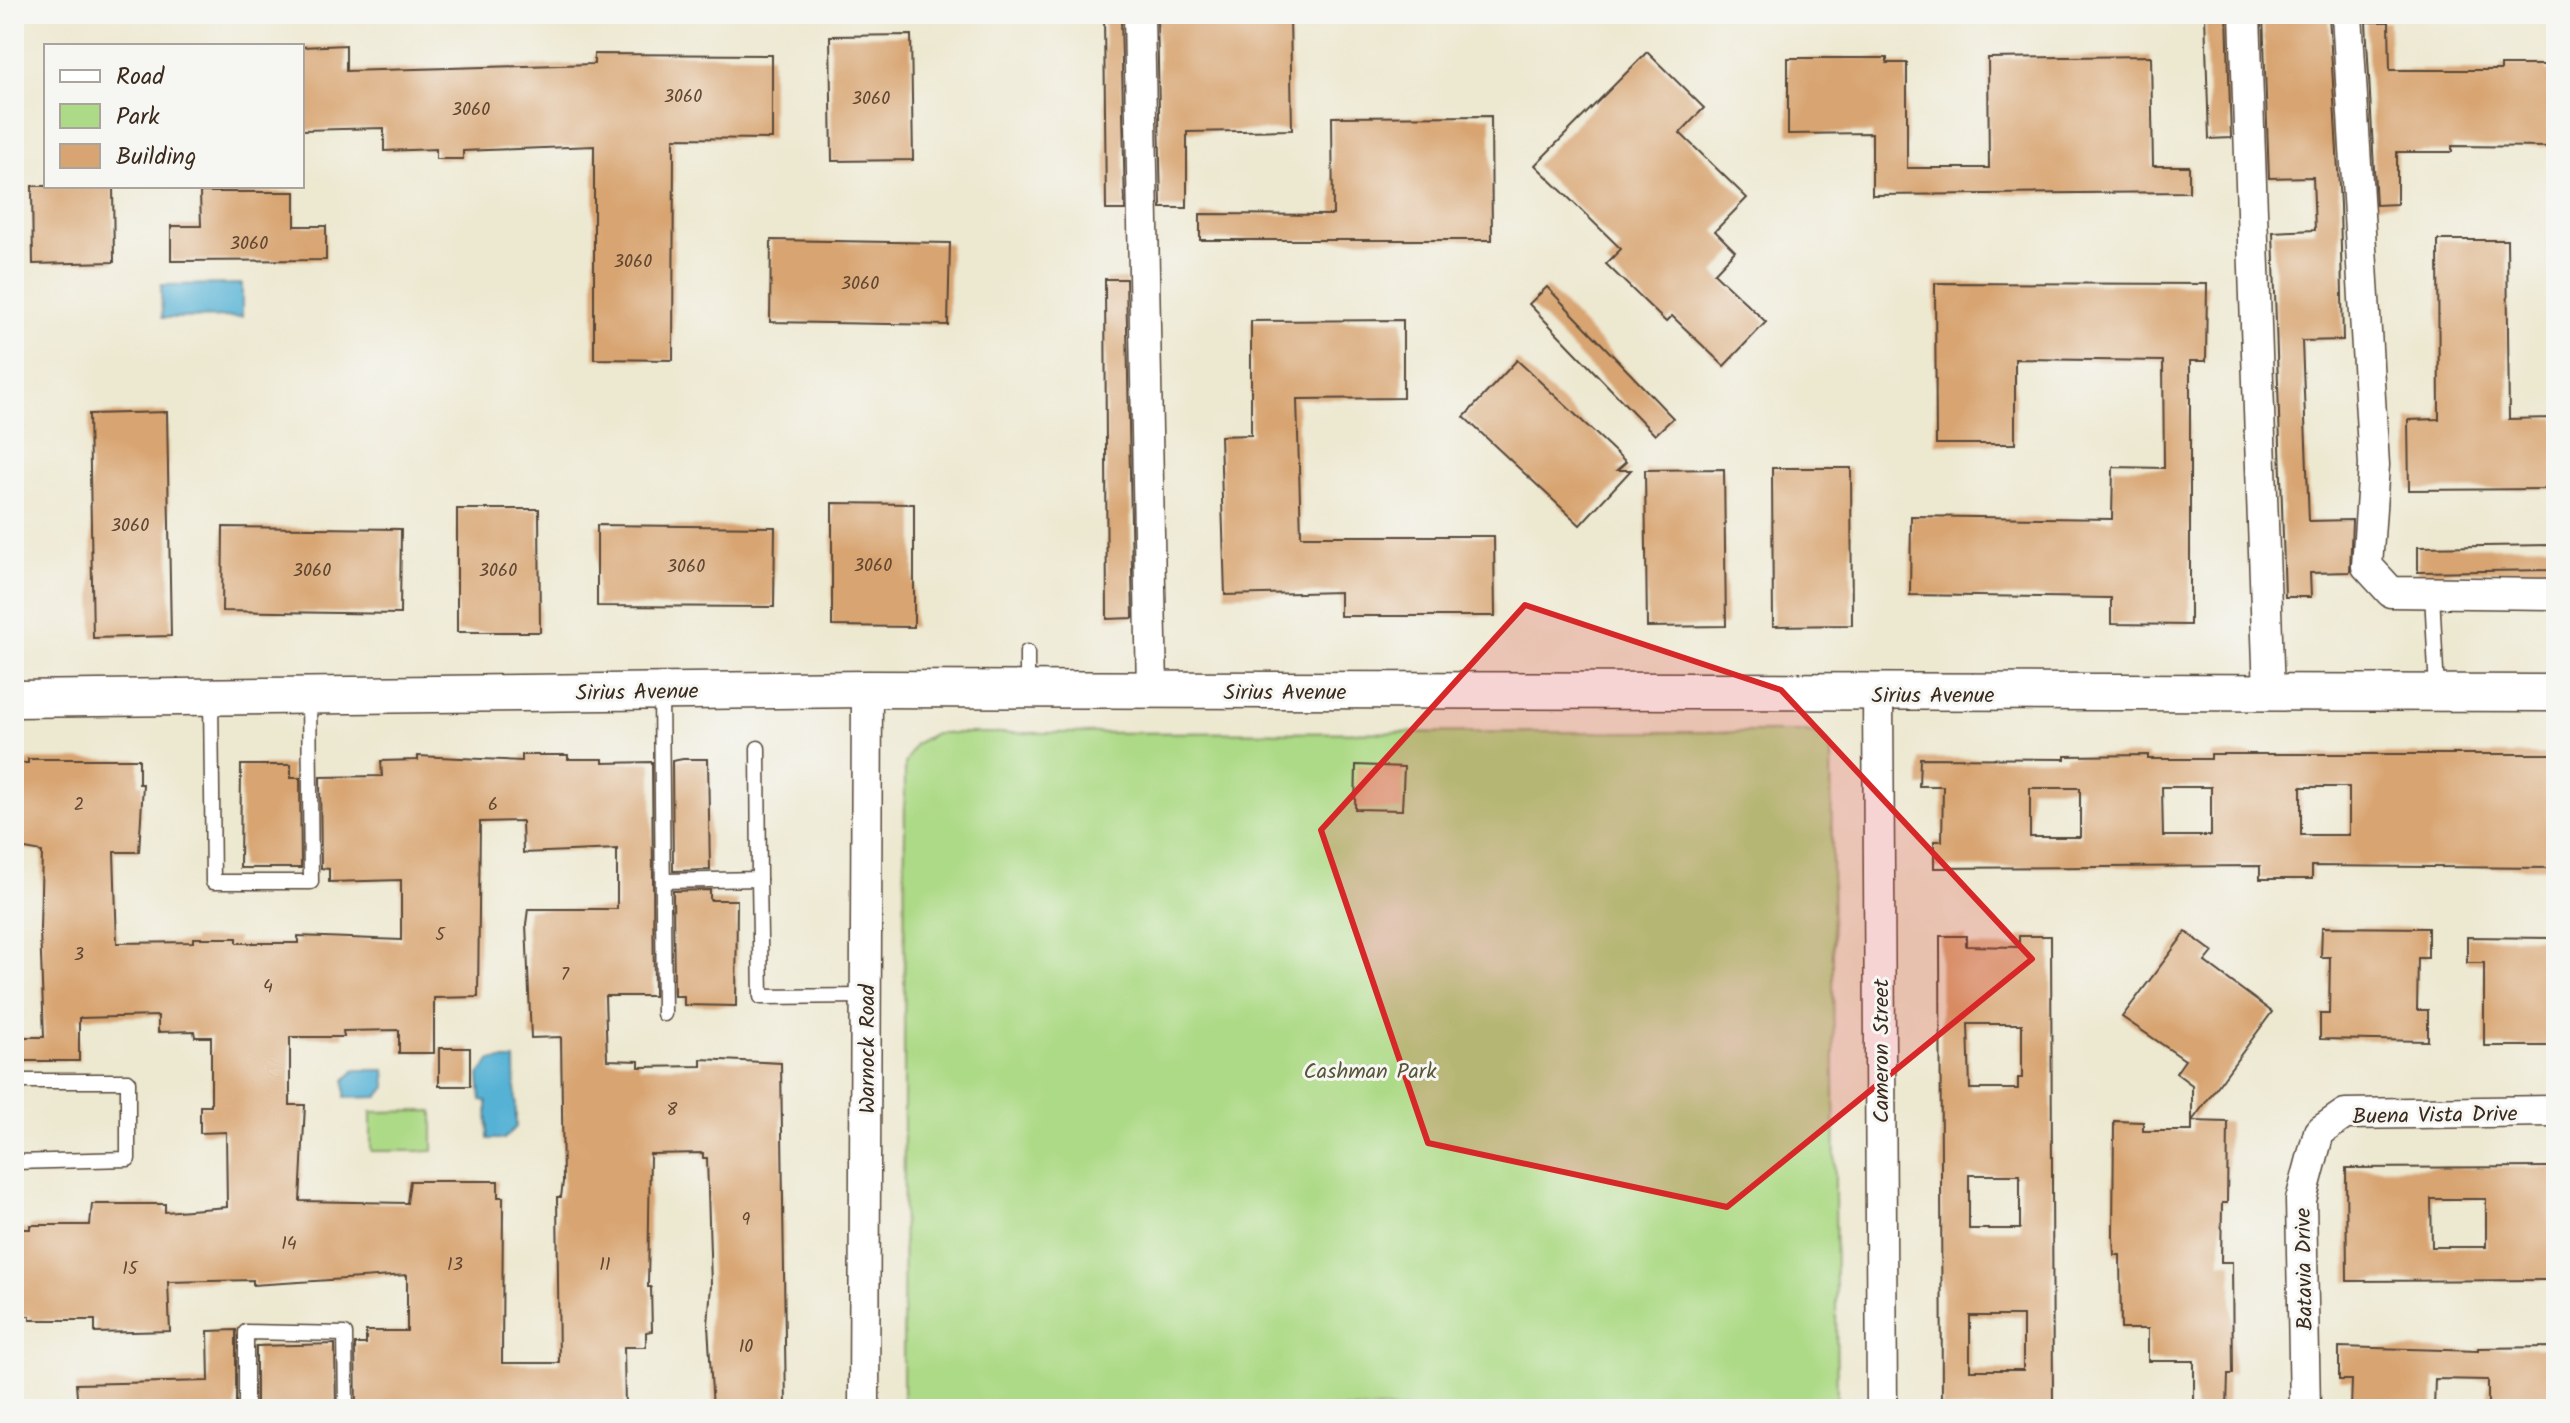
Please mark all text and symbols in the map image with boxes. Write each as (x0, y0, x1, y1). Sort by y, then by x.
legend (44, 44, 304, 188)
text: Road (116, 58, 165, 97)
house number: 3060 (664, 83, 702, 112)
house number: 3060 (852, 85, 890, 114)
house number: 3060 (452, 96, 490, 125)
text: Park (116, 98, 160, 137)
text: Building (116, 138, 196, 177)
house number: 3060 (230, 230, 268, 259)
house number: 3060 (614, 248, 652, 277)
house number: 3060 (841, 270, 879, 299)
house number: 3060 (111, 512, 149, 541)
house number: 3060 (854, 552, 892, 581)
house number: 3060 (667, 553, 705, 582)
house number: 3060 (293, 557, 331, 586)
house number: 3060 (479, 557, 517, 586)
street label: Sirius Avenue (575, 675, 699, 712)
street label: Sirius Avenue (1224, 676, 1347, 711)
street label: Sirius Avenue (1872, 679, 1995, 714)
house number: 2 (74, 791, 84, 820)
house number: 6 (488, 791, 498, 820)
house number: 5 (435, 921, 446, 950)
house number: 3 (74, 941, 84, 970)
house number: 7 (561, 961, 570, 990)
house number: 4 (263, 973, 273, 1002)
street label: Cameron Street (1865, 978, 1900, 1123)
street label: Warnock Road (851, 983, 886, 1114)
park label: Cashman Park (1304, 1055, 1437, 1090)
house number: 8 (667, 1096, 678, 1125)
street label: Buena Vista Drive (2352, 1098, 2518, 1135)
house number: 9 (742, 1206, 751, 1235)
street label: Batavia Drive (2287, 1207, 2324, 1331)
house number: 14 (281, 1230, 297, 1259)
house number: 13 (447, 1251, 463, 1280)
house number: 11 (599, 1251, 611, 1280)
house number: 15 (122, 1255, 139, 1284)
house number: 10 (739, 1333, 753, 1362)

